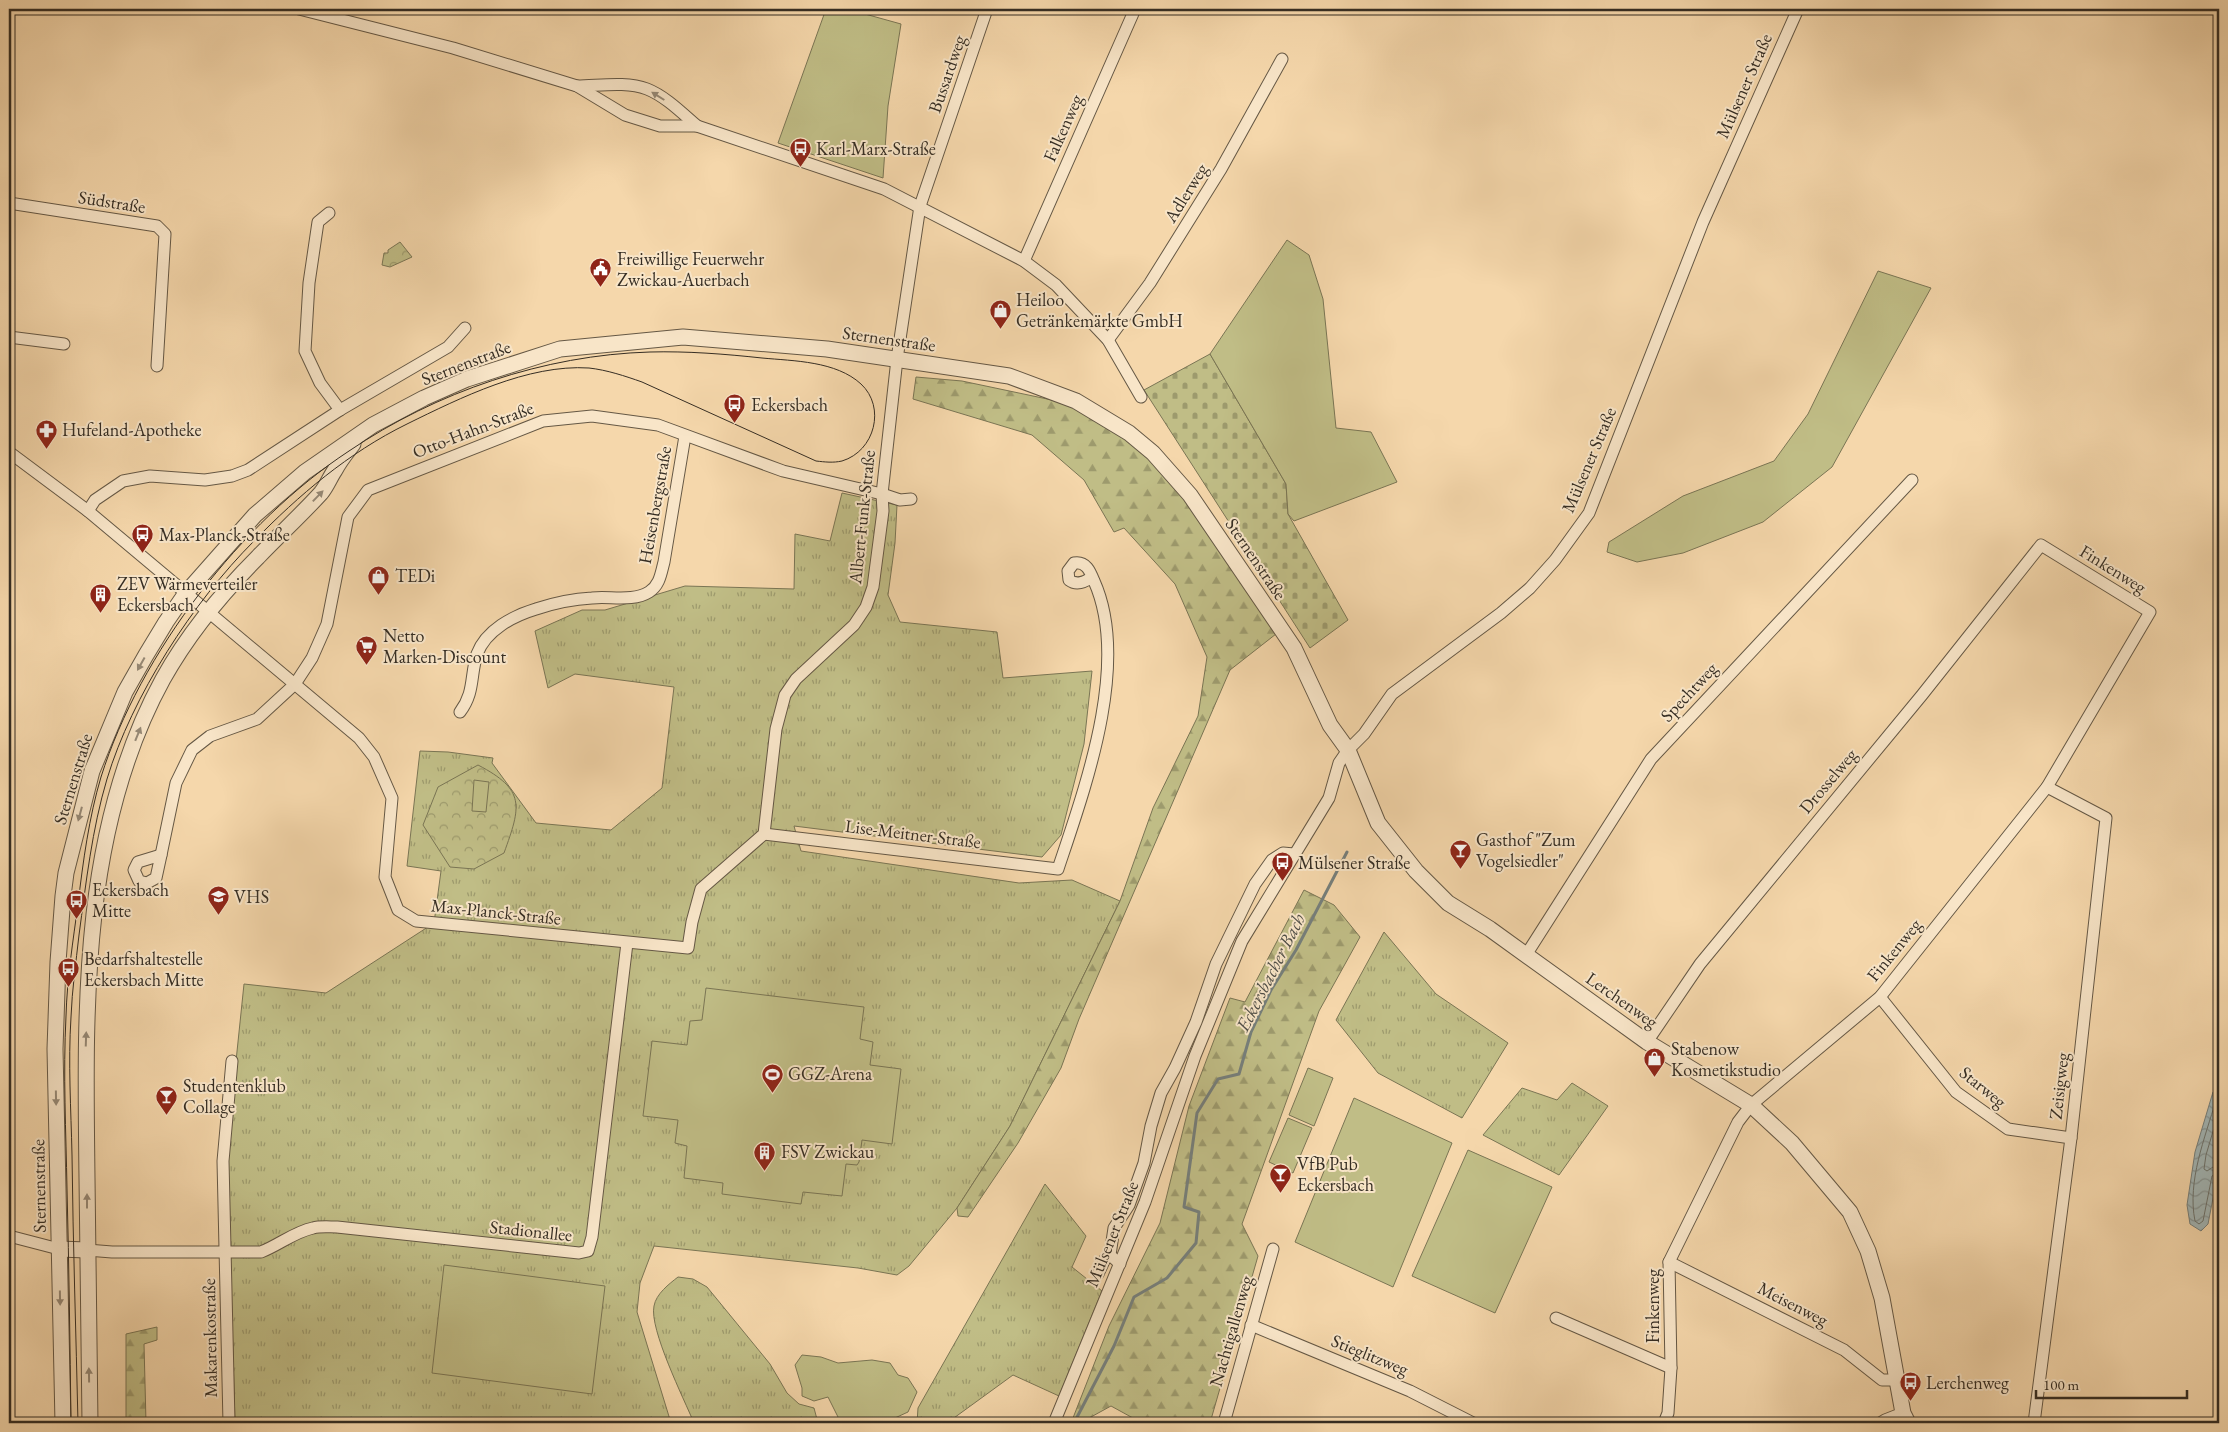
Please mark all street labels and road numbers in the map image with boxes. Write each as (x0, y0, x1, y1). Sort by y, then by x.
street label: Mülsener Straße (1710, 30, 1777, 142)
street label: Bussardweg (923, 32, 971, 116)
street label: Falkenweg (1038, 90, 1088, 165)
street label: Adlerweg (1158, 159, 1213, 228)
street label: Südstraße (77, 185, 147, 218)
street label: Sternenstraße (841, 321, 937, 356)
street label: Sternenstraße (418, 335, 514, 390)
street label: Otto-Hahn-Straße (409, 396, 537, 463)
street label: Mülsener Straße (1556, 404, 1621, 516)
street label: Heisenbergstraße (633, 444, 676, 566)
street label: Albert-Funk-Straße (843, 449, 880, 586)
street label: Sternenstraße (1221, 513, 1292, 604)
street label: Finkenweg (2076, 539, 2151, 598)
street label: Spechtweg (1655, 657, 1722, 726)
street label: Sternenstraße (48, 731, 97, 827)
street label: Drosselweg (1794, 743, 1862, 818)
street label: Lise-Meitner-Straße (844, 814, 982, 853)
street label: Max-Planck-Straße (430, 893, 562, 930)
street label: Finkenweg (1861, 913, 1926, 986)
street label: Lerchenweg (1582, 966, 1663, 1033)
street label: Zeisigweg (2044, 1051, 2073, 1121)
street label: Starweg (1955, 1061, 2012, 1113)
street label: Sternenstraße (26, 1139, 51, 1233)
street label: Mülsener Straße (1080, 1177, 1143, 1290)
street label: Stadionallee (489, 1215, 573, 1246)
street label: Finkenweg (1641, 1269, 1664, 1343)
street label: Nachtigallenweg (1204, 1272, 1257, 1389)
street label: Meisenweg (1754, 1276, 1832, 1331)
street label: Makarenkostraße (197, 1278, 222, 1398)
street label: Stieglitzweg (1328, 1329, 1412, 1380)

